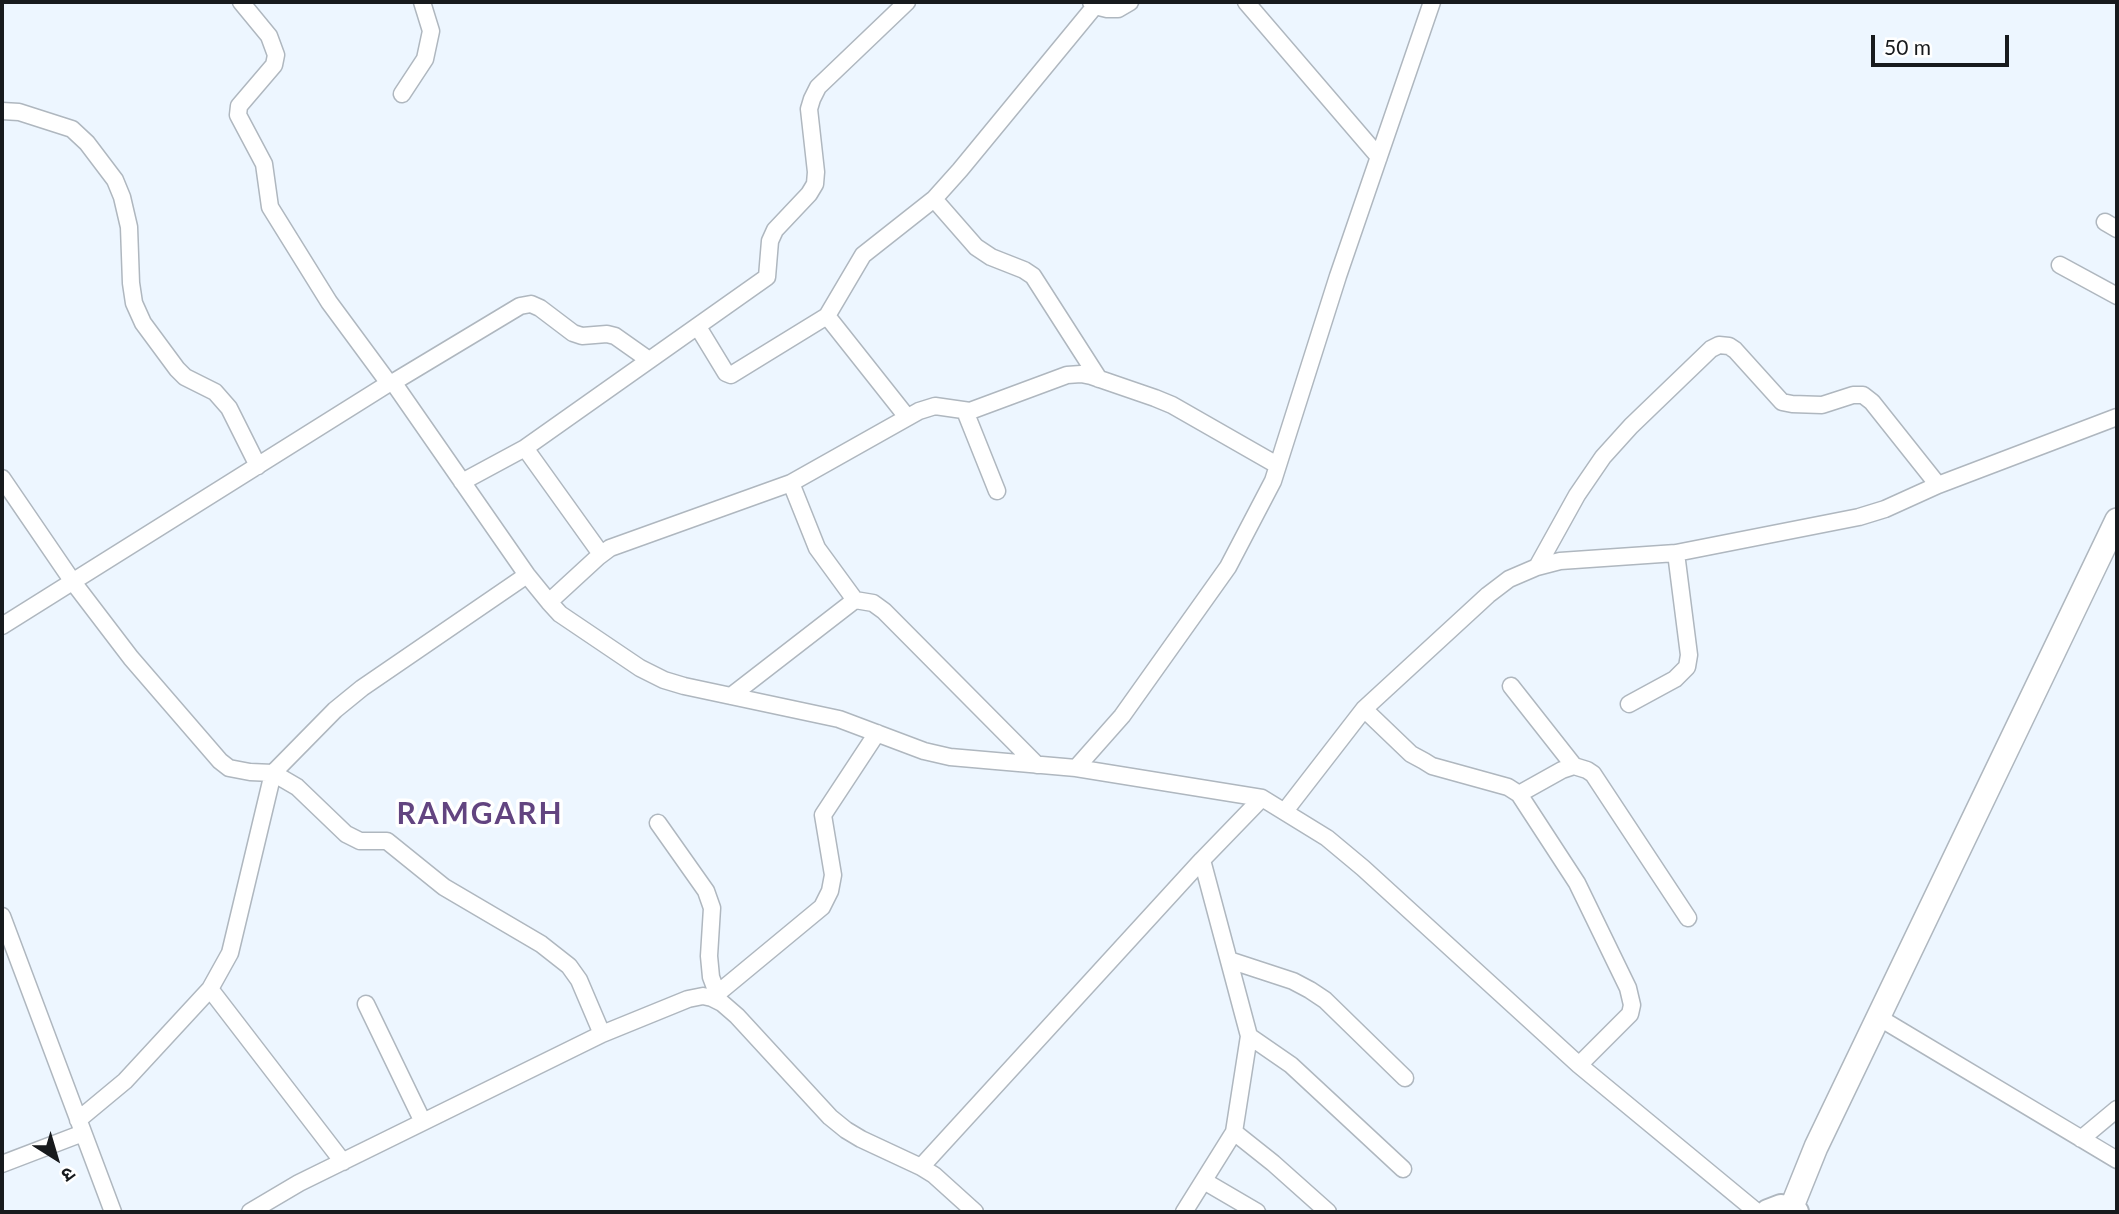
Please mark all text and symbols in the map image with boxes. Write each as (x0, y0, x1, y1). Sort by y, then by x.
scale bar (1874, 21, 2012, 65)
text: 50 m (1884, 34, 1931, 59)
district label: RAMGARH (397, 796, 563, 832)
north arrow (21, 1123, 91, 1193)
text: उ (58, 1163, 80, 1188)

